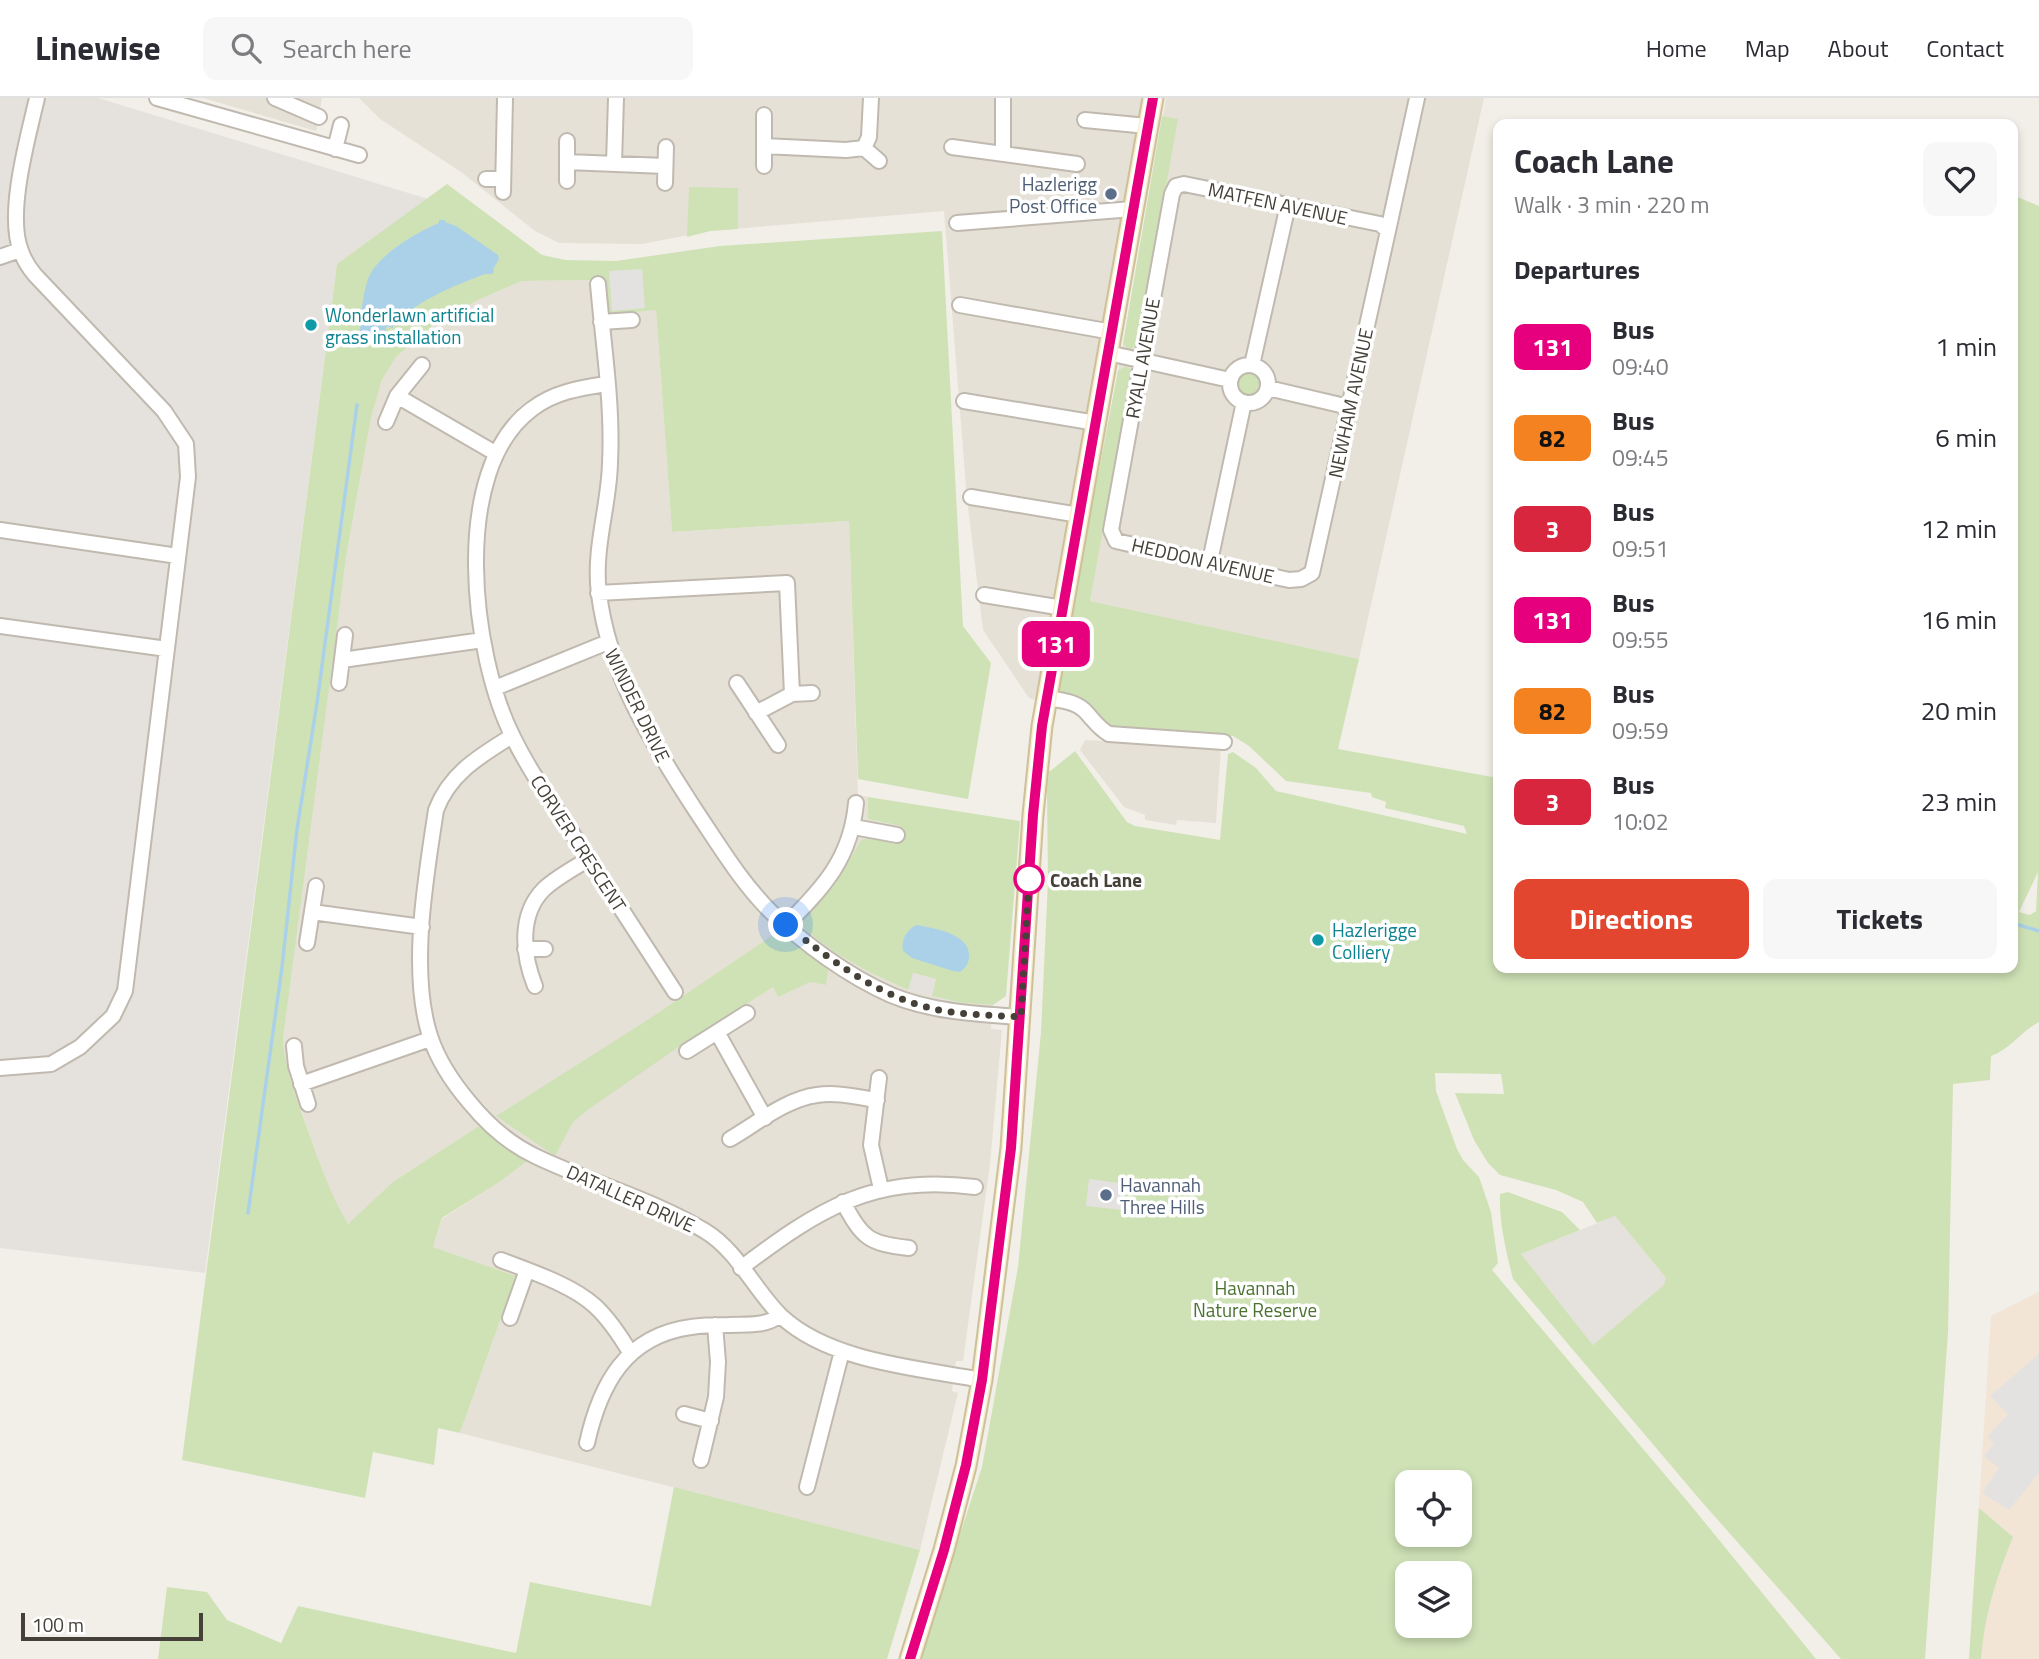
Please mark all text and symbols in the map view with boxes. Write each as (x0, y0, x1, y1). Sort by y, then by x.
search box (203, 17, 693, 80)
text: Linewise (35, 23, 161, 73)
icon: search (227, 29, 265, 67)
text: Search here (283, 29, 412, 68)
text: Home (1646, 30, 1707, 66)
text: Map (1745, 30, 1790, 66)
text: About (1828, 30, 1888, 66)
text: Contact (1926, 30, 2004, 66)
text: Coach Lane (1514, 136, 1674, 186)
button: heart (1923, 142, 1997, 216)
place label: Hazlerigg Post Office (1009, 169, 1097, 220)
street label: MATFEN AVENUE (1206, 174, 1350, 232)
marker: Hazlerigg Post Office (1103, 186, 1119, 202)
text: Walk · 3 min · 220 m (1514, 187, 1710, 222)
text: Departures (1514, 250, 1640, 289)
street label: RYALL AVENUE (1117, 295, 1167, 421)
place label: Wonderlawn artificial grass installation (325, 300, 494, 351)
text: Bus (1612, 310, 1654, 349)
marker: Wonderlawn artificial grass installation (303, 317, 319, 333)
street label: NEWHAM AVENUE (1320, 325, 1380, 481)
text: 1 min (1935, 327, 1997, 366)
text: 131 (1532, 329, 1573, 365)
text: 09:40 (1612, 349, 1669, 384)
text: Bus (1612, 401, 1654, 440)
text: 6 min (1935, 418, 1997, 457)
text: 82 (1539, 420, 1566, 456)
text: 09:45 (1612, 440, 1669, 475)
text: Bus (1612, 492, 1654, 531)
text: 12 min (1921, 509, 1997, 548)
text: 3 (1546, 511, 1559, 547)
street label: HEDDON AVENUE (1129, 530, 1277, 590)
text: 09:51 (1612, 531, 1669, 566)
text: Bus (1612, 583, 1654, 622)
text: 16 min (1921, 600, 1997, 639)
text: 131 (1532, 602, 1573, 638)
line badge: 131 (1016, 621, 1096, 667)
text: 09:55 (1612, 622, 1669, 657)
text: 131 (1036, 626, 1076, 662)
street label: WINDER DRIVE (598, 643, 678, 767)
text: Bus (1612, 674, 1654, 713)
text: 20 min (1921, 691, 1997, 730)
text: 82 (1539, 693, 1566, 729)
text: 09:59 (1612, 713, 1669, 748)
text: Bus (1612, 765, 1654, 804)
street label: CORVER CRESCENT (524, 769, 634, 917)
text: 23 min (1921, 782, 1997, 821)
text: 3 (1546, 784, 1559, 820)
text: 10:02 (1612, 804, 1669, 839)
marker: Coach Lane (1014, 864, 1044, 894)
place label: Coach Lane (1050, 865, 1142, 894)
button: Directions (1514, 879, 1749, 959)
button: Tickets (1763, 879, 1997, 959)
your location (768, 907, 803, 942)
place label: Hazlerigge Colliery (1332, 915, 1417, 966)
marker: Hazlerigge Colliery (1310, 932, 1326, 948)
street label: DATALLER DRIVE (562, 1157, 700, 1239)
place label: Havannah Three Hills (1120, 1170, 1205, 1221)
marker: Havannah Three Hills (1098, 1187, 1114, 1203)
park label: Havannah Nature Reserve (1193, 1273, 1317, 1324)
map controls (1395, 1470, 1472, 1638)
button: locate (1395, 1470, 1472, 1547)
button: layers (1395, 1561, 1472, 1638)
scale bar (21, 1610, 203, 1642)
text: 100 m (32, 1610, 84, 1639)

